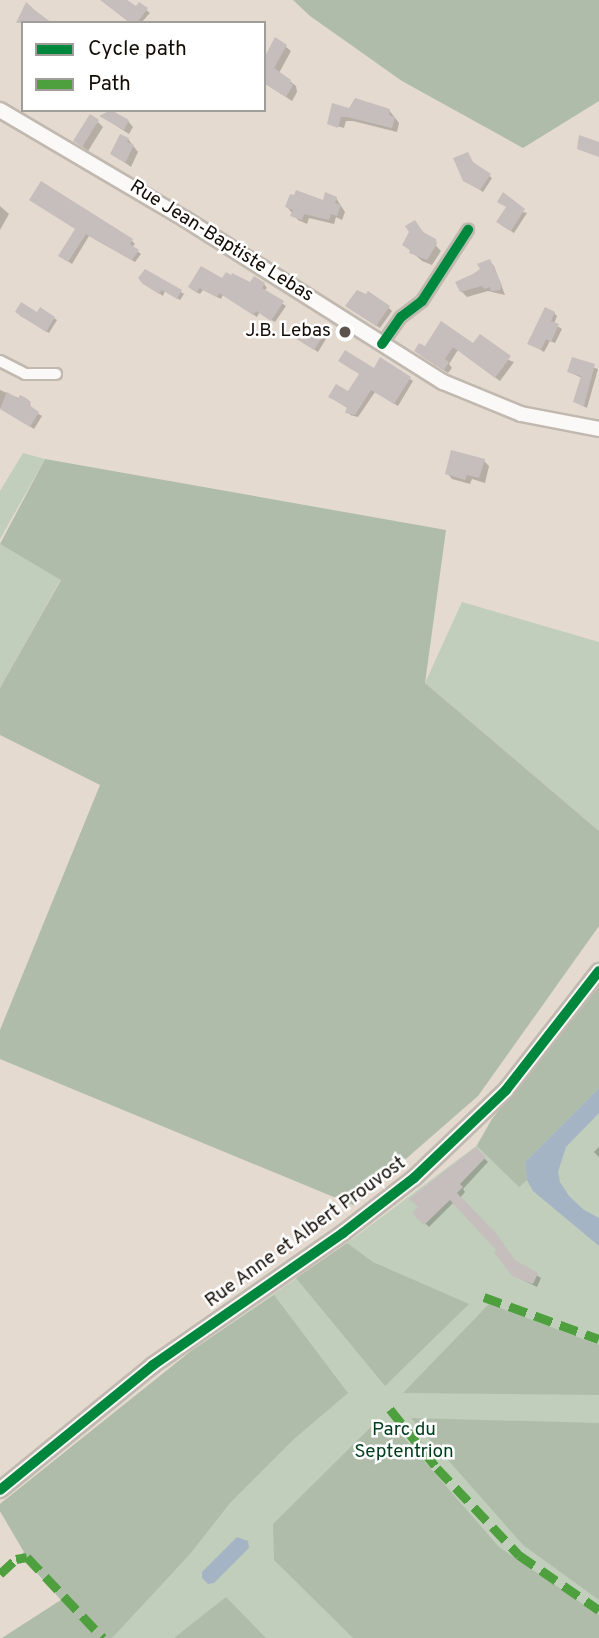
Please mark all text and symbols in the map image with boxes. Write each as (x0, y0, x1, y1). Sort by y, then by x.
legend (21, 21, 266, 112)
text: Cycle path (88, 36, 187, 63)
text: Path (88, 71, 131, 98)
street label: Rue Jean-Baptiste Lebas (125, 176, 317, 308)
place label: J.B. Lebas (245, 321, 331, 343)
marker: J.B. Lebas (337, 324, 353, 340)
street label: Rue Anne et Albert Prouvost (201, 1152, 411, 1314)
park label: Parc du Septentrion (354, 1420, 454, 1464)

